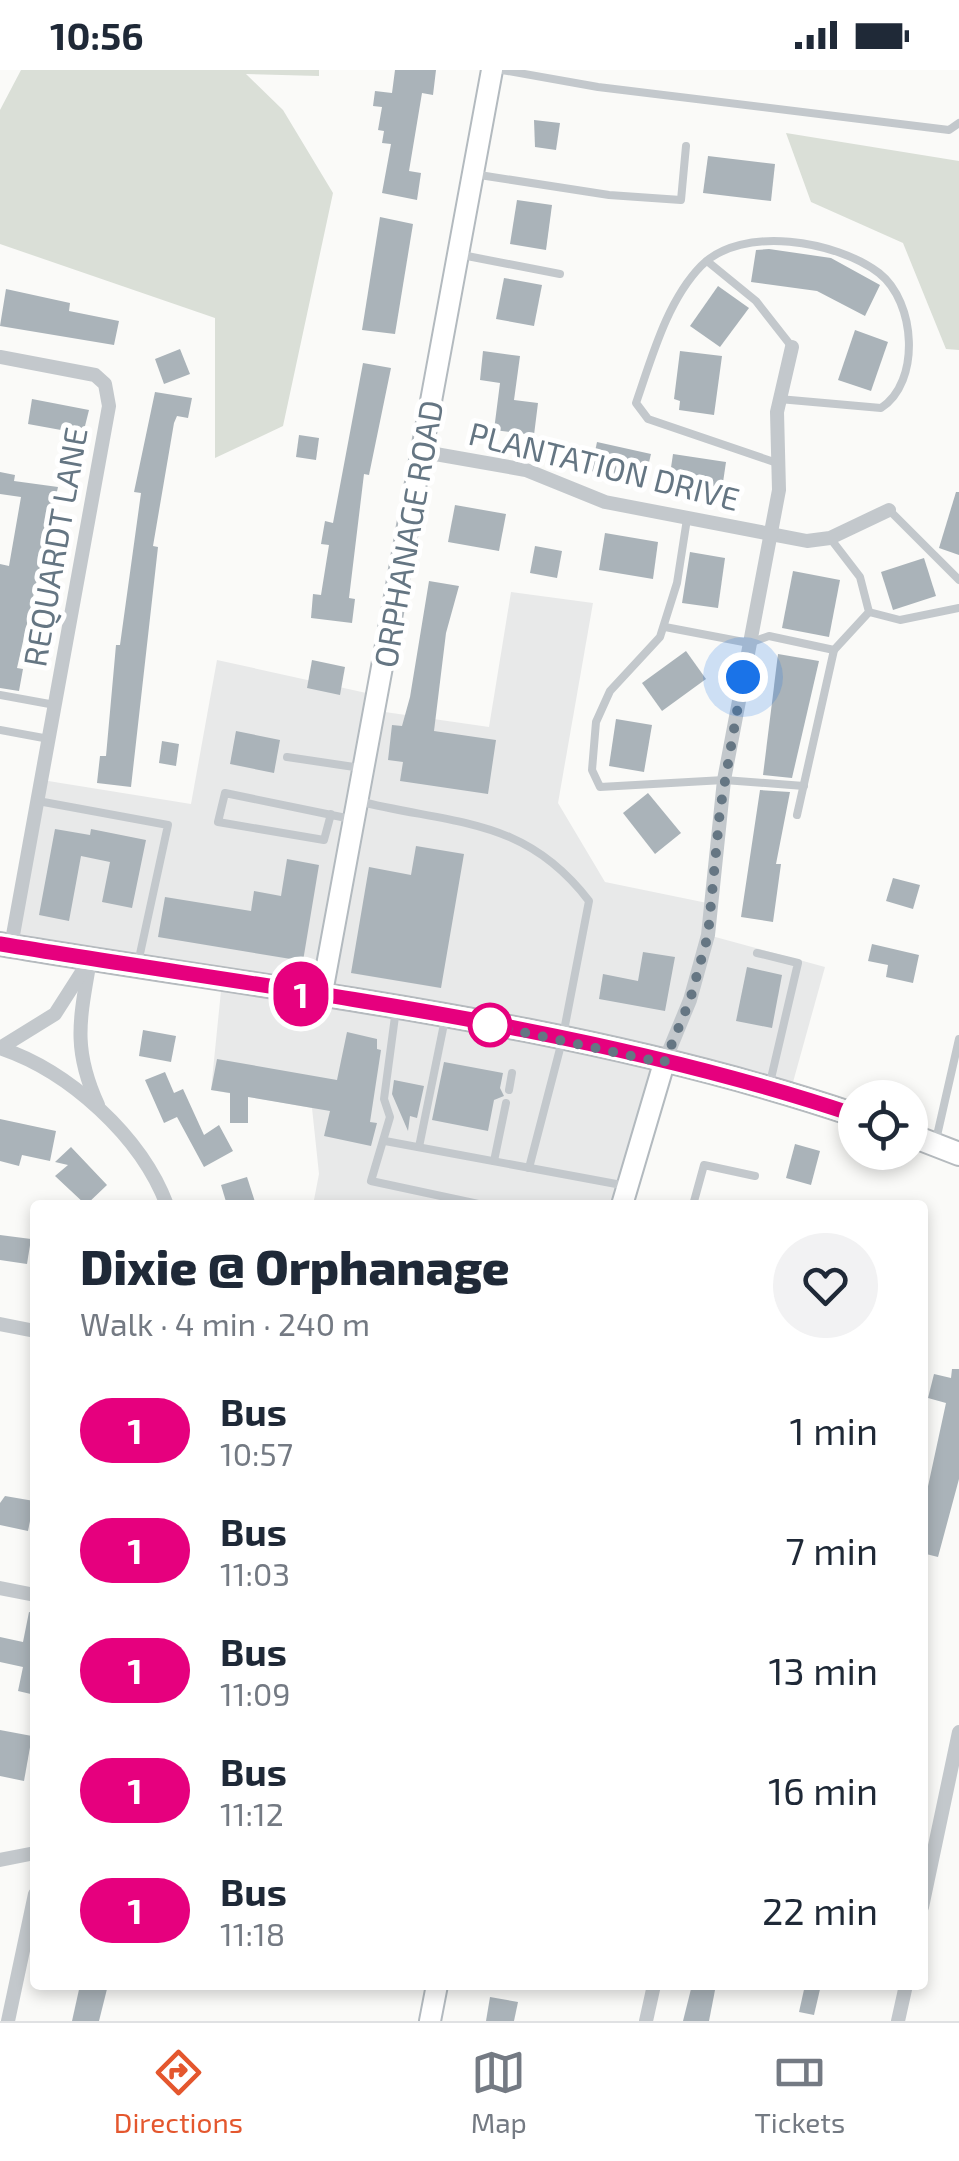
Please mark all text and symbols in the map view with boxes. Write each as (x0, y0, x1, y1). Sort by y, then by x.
text: 10:56 (50, 12, 144, 58)
street label: ORPHANAGE ROAD (365, 397, 449, 670)
street label: PLANTATION DRIVE (465, 413, 744, 517)
street label: REQUARDT LANE (14, 424, 95, 669)
your location (718, 652, 768, 702)
line badge: 1 (268, 962, 334, 1026)
text: 1 (293, 973, 309, 1015)
unlabelled marker (469, 1004, 511, 1046)
map controls (838, 1080, 928, 1170)
button: locate (838, 1080, 928, 1170)
button: heart (773, 1233, 878, 1338)
text: Dixie @ Orphanage (80, 1237, 510, 1295)
text: Walk · 4 min · 240 m (80, 1304, 370, 1342)
text: Bus (220, 1388, 287, 1434)
text: 1 min (790, 1407, 878, 1453)
text: 1 (127, 1409, 143, 1451)
text: 10:57 (220, 1434, 293, 1472)
text: Bus (220, 1508, 287, 1554)
text: 7 min (785, 1527, 878, 1573)
text: 1 (127, 1529, 143, 1571)
text: 11:03 (220, 1554, 290, 1592)
text: Bus (220, 1628, 287, 1674)
text: 13 min (768, 1647, 878, 1693)
text: 1 (127, 1649, 143, 1691)
text: 11:09 (220, 1674, 291, 1712)
text: Bus (220, 1748, 287, 1794)
text: 16 min (768, 1767, 878, 1813)
text: 1 (127, 1769, 143, 1811)
text: 11:12 (220, 1794, 284, 1832)
text: Bus (220, 1868, 287, 1914)
text: 22 min (762, 1887, 878, 1933)
text: 1 (127, 1889, 143, 1931)
text: 11:18 (220, 1914, 285, 1952)
tab: Directions (114, 2045, 243, 2139)
tab: Map (471, 2045, 527, 2139)
tab: Tickets (754, 2045, 845, 2139)

